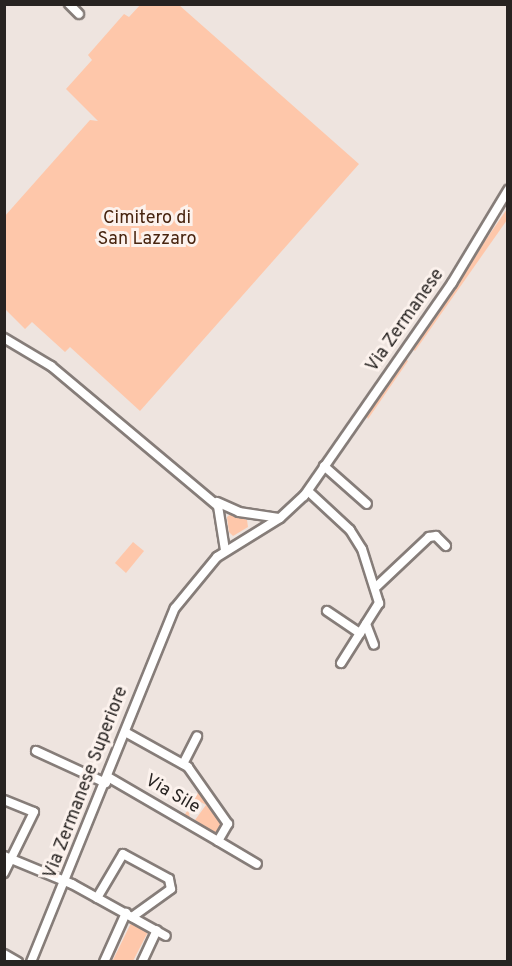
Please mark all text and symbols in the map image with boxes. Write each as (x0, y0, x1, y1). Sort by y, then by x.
park label: Cimitero di San Lazzaro (98, 209, 196, 252)
street label: Via Zermanese (362, 265, 450, 377)
street label: Via Zermanese Superiore (40, 684, 134, 882)
street label: Via Sile (141, 771, 203, 819)

